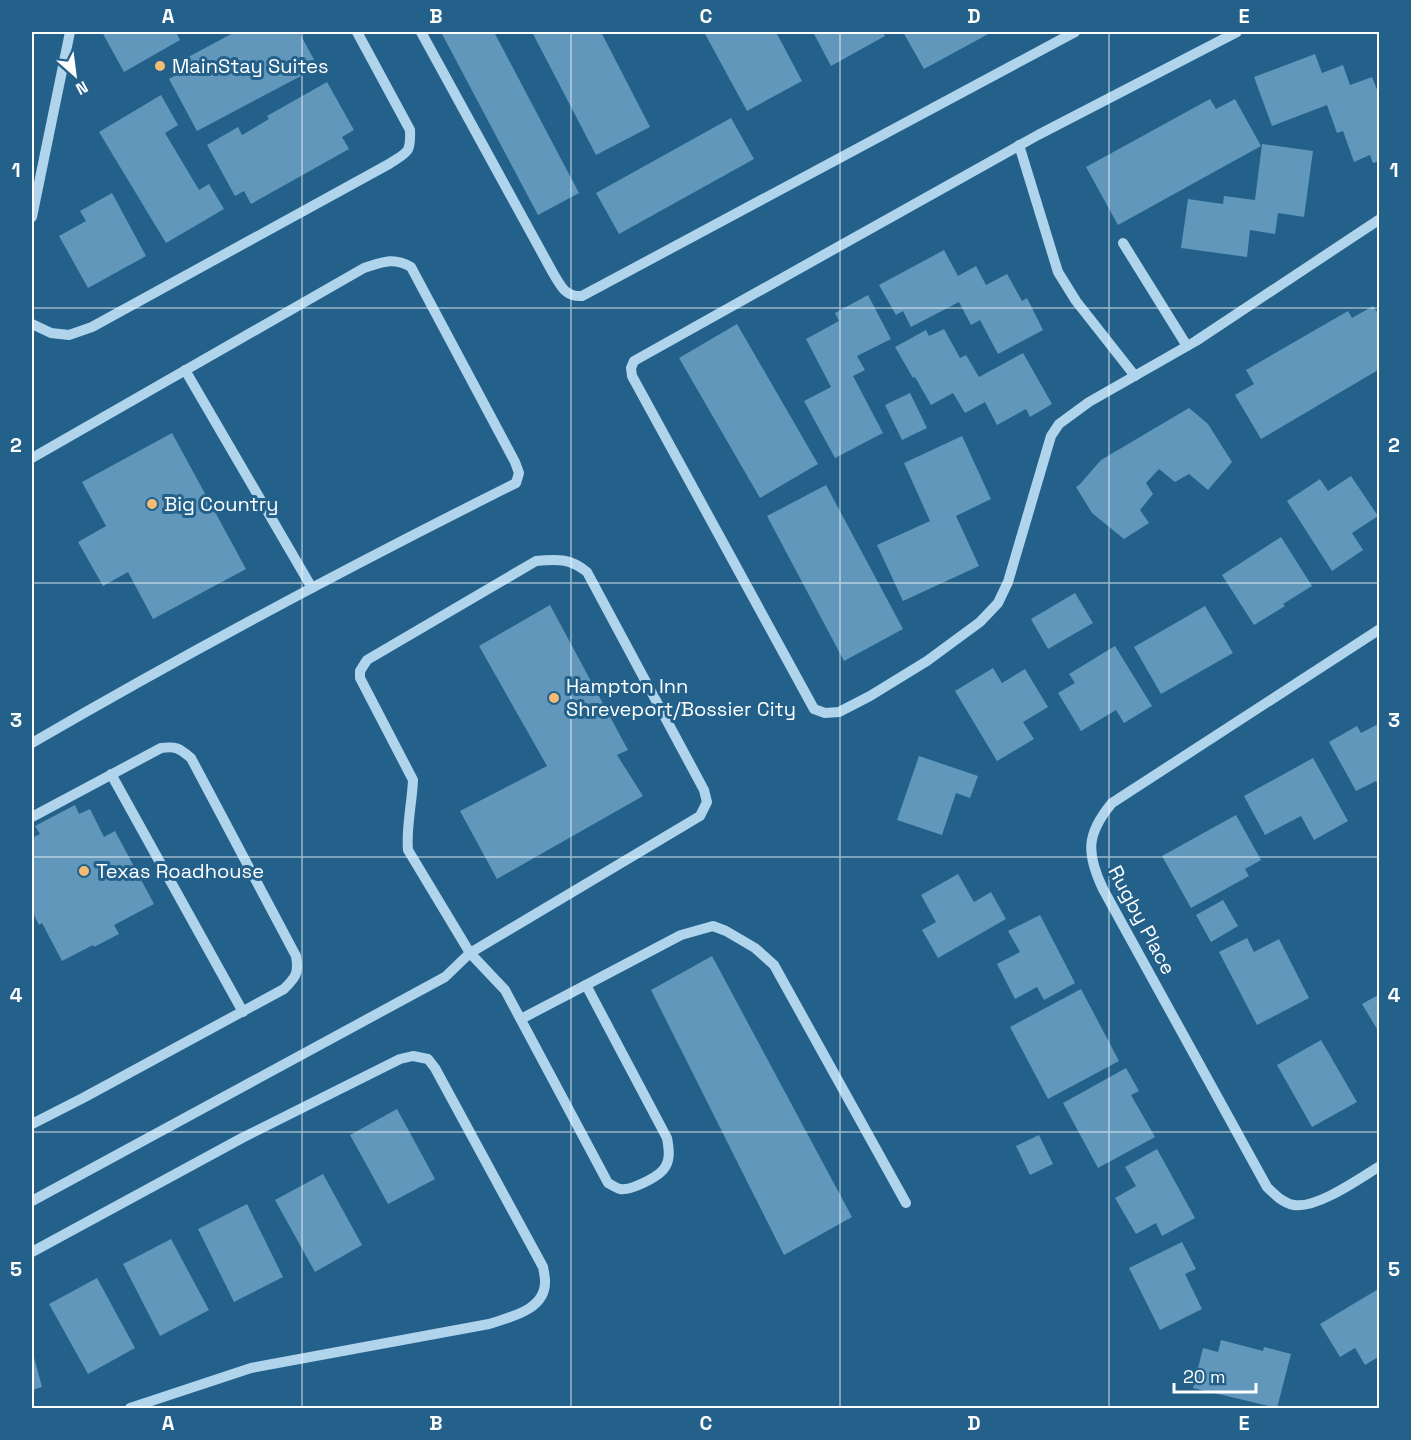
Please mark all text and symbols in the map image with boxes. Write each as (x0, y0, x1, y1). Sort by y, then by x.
text: A (162, 3, 175, 29)
text: B (429, 3, 443, 29)
text: C (700, 3, 713, 29)
text: D (967, 3, 981, 29)
text: E (1238, 3, 1250, 29)
north arrow (45, 45, 105, 105)
place label: MainStay Suites (172, 53, 329, 79)
marker: MainStay Suites (153, 59, 167, 73)
text: N (72, 76, 91, 100)
text: 1 (11, 157, 21, 183)
text: 1 (1389, 157, 1399, 183)
text: 2 (10, 432, 22, 458)
text: 2 (1388, 432, 1400, 458)
place label: Big Country (164, 491, 279, 517)
marker: Big Country (145, 497, 159, 511)
place label: Hampton Inn Shreveport/Bossier City (566, 673, 796, 722)
marker: Hampton Inn Shreveport/Bossier City (547, 691, 561, 705)
text: 3 (10, 707, 22, 733)
text: 3 (1388, 707, 1400, 733)
place label: Texas Roadhouse (96, 858, 264, 884)
street label: Rugby Place (1102, 861, 1182, 979)
marker: Texas Roadhouse (77, 864, 91, 878)
text: 4 (10, 982, 23, 1008)
text: 4 (1388, 982, 1401, 1008)
text: 5 (10, 1256, 22, 1282)
text: 5 (1388, 1256, 1400, 1282)
scale bar (1174, 1356, 1256, 1394)
text: 20 m (1183, 1365, 1226, 1388)
text: A (162, 1410, 175, 1436)
text: B (429, 1410, 443, 1436)
text: C (700, 1410, 713, 1436)
text: D (967, 1410, 981, 1436)
text: E (1238, 1410, 1250, 1436)

